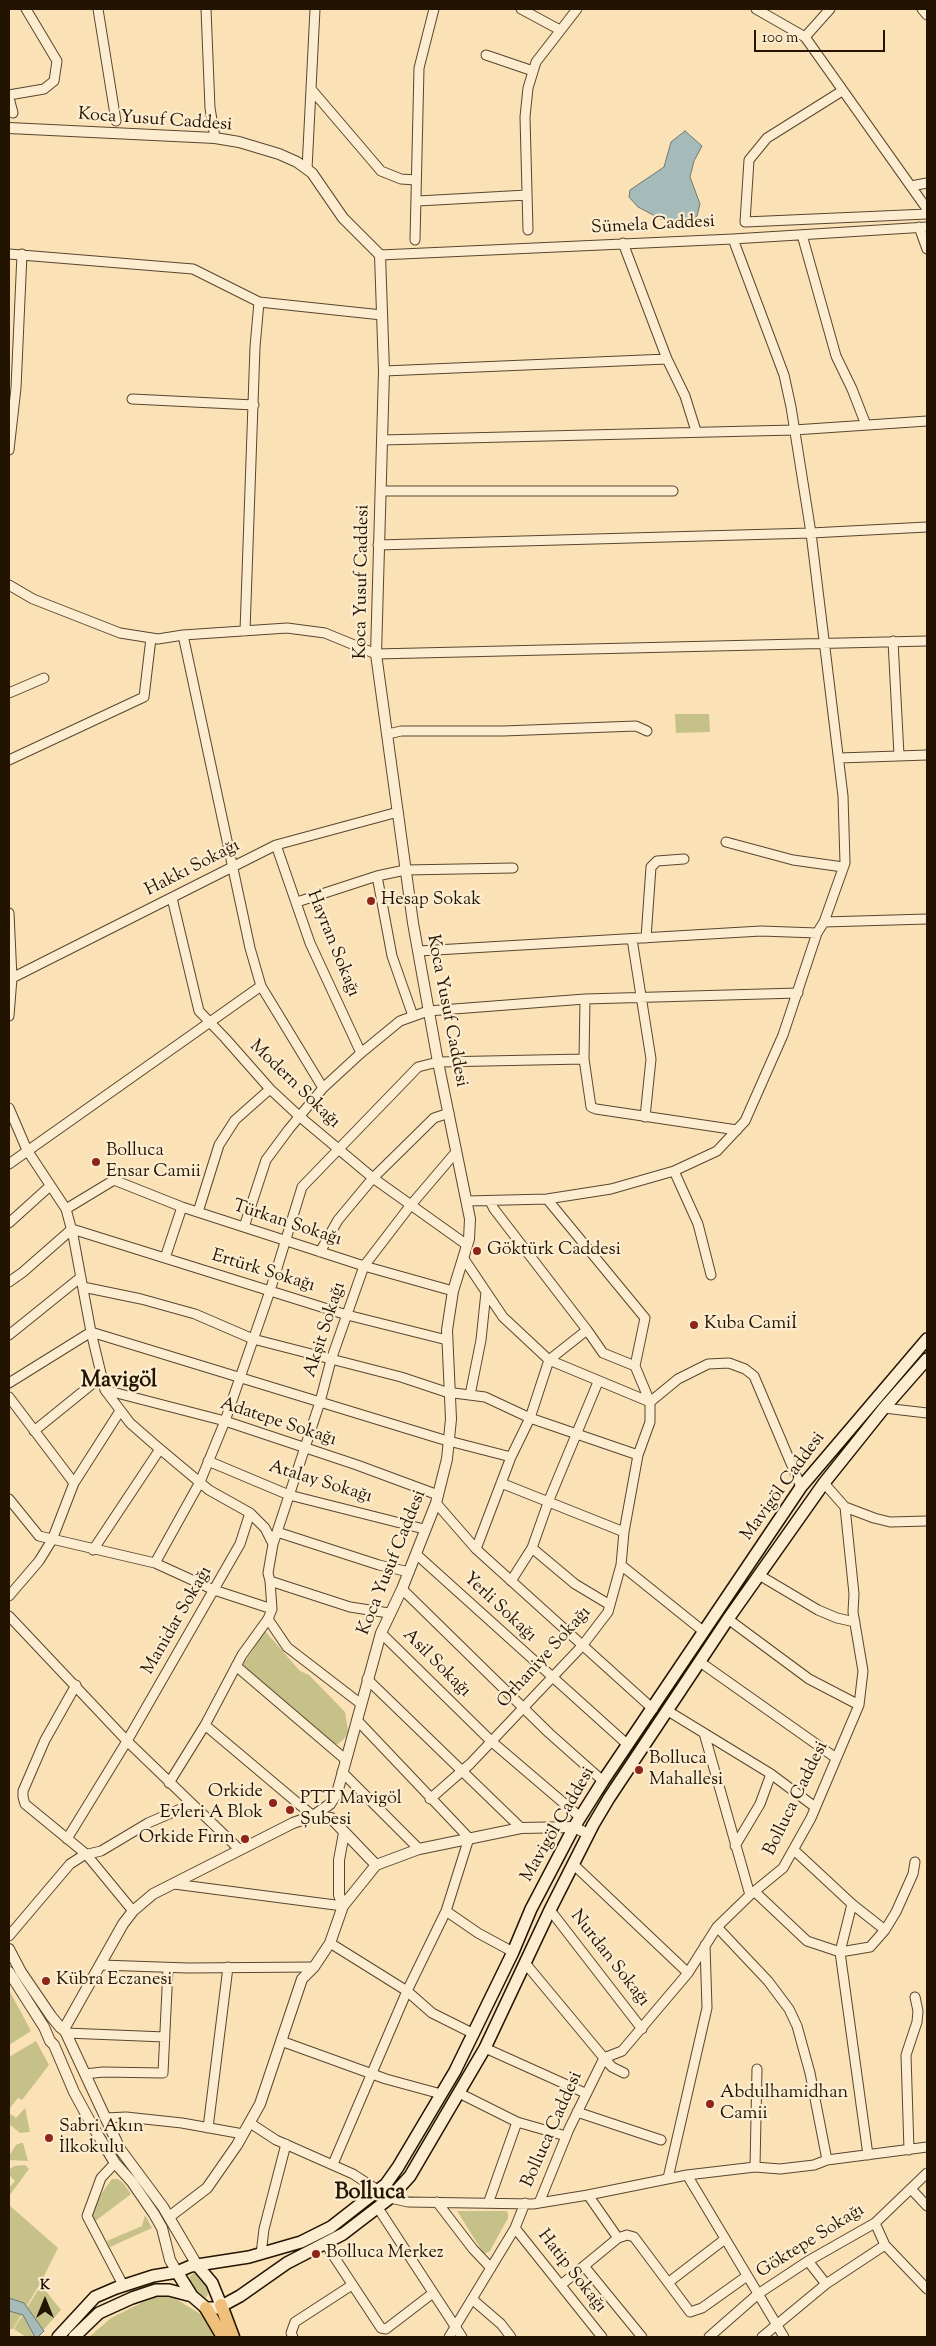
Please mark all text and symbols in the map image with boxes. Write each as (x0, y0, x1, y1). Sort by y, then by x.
scale bar (756, 20, 887, 52)
text: 100 m (762, 28, 798, 49)
street label: Koca Yusuf Caddesi (77, 105, 233, 137)
street label: Sümela Caddesi (590, 212, 716, 240)
street label: Koca Yusuf Caddesi (351, 504, 375, 660)
street label: Hakkı Sokağı (142, 836, 244, 902)
street label: Hayran Sokağı (301, 888, 363, 1000)
place label: Hesap Sokak (381, 890, 481, 912)
marker: Hesap Sokak (365, 895, 377, 907)
street label: Koca Yusuf Caddesi (421, 933, 471, 1089)
street label: Modern Sokağı (244, 1036, 344, 1134)
place label: Bolluca Ensar Camii (106, 1141, 201, 1184)
marker: Bolluca Ensar Camii (90, 1156, 102, 1168)
street label: Türkan Sokağı (230, 1196, 344, 1252)
place label: Göktürk Caddesi (487, 1240, 621, 1262)
marker: Göktürk Caddesi (471, 1245, 483, 1257)
street label: Ertürk Sokağı (209, 1246, 317, 1298)
street label: Akşit Sokağı (300, 1280, 352, 1380)
place label: Kuba Camiİ (704, 1314, 797, 1336)
marker: Kuba Camiİ (688, 1319, 700, 1331)
district label: Mavigöl (81, 1369, 157, 1395)
street label: Adatepe Sokağı (217, 1394, 339, 1452)
street label: Mavigöl Caddesi (737, 1428, 831, 1546)
street label: Atalay Sokağı (266, 1457, 374, 1509)
street label: Koca Yusuf Caddesi (354, 1487, 432, 1639)
street label: Manidar Sokağı (138, 1563, 218, 1679)
street label: Yerli Sokağı (458, 1569, 540, 1647)
street label: Orhaniye Sokağı (494, 1603, 596, 1713)
street label: Asil Sokağı (397, 1625, 475, 1703)
street label: Bolluca Caddesi (760, 1738, 834, 1860)
place label: Bolluca Mahallesi (649, 1749, 723, 1792)
street label: Mavigöl Caddesi (517, 1764, 601, 1886)
marker: Bolluca Mahallesi (633, 1764, 645, 1776)
place label: Orkide Evleri A Blok (160, 1782, 263, 1825)
place label: PTT Mavigöl Şubesi (300, 1789, 402, 1832)
marker: Orkide Evleri A Blok (267, 1797, 279, 1809)
marker: PTT Mavigöl Şubesi (284, 1804, 296, 1816)
place label: Orkide Fırın (139, 1828, 235, 1850)
marker: Orkide Fırın (239, 1833, 251, 1845)
street label: Nurdan Sokağı (565, 1906, 653, 2012)
place label: Kübra Eczanesi (56, 1970, 172, 1992)
marker: Kübra Eczanesi (40, 1975, 52, 1987)
street label: Bolluca Caddesi (518, 2069, 588, 2191)
place label: Abdulhamidhan Camii (720, 2083, 848, 2126)
marker: Abdulhamidhan Camii (704, 2098, 716, 2110)
place label: Sabri Akın İlkokulu (59, 2117, 144, 2160)
marker: Sabri Akın İlkokulu (43, 2132, 55, 2144)
district label: Bolluca (335, 2181, 405, 2207)
street label: Göktepe Sokağı (753, 2200, 869, 2284)
street label: Hatip Sokağı (532, 2226, 610, 2318)
place label: Bolluca Merkez (326, 2243, 444, 2265)
marker: Bolluca Merkez (310, 2248, 322, 2260)
north arrow (20, 2276, 70, 2326)
text: K (40, 2276, 50, 2296)

